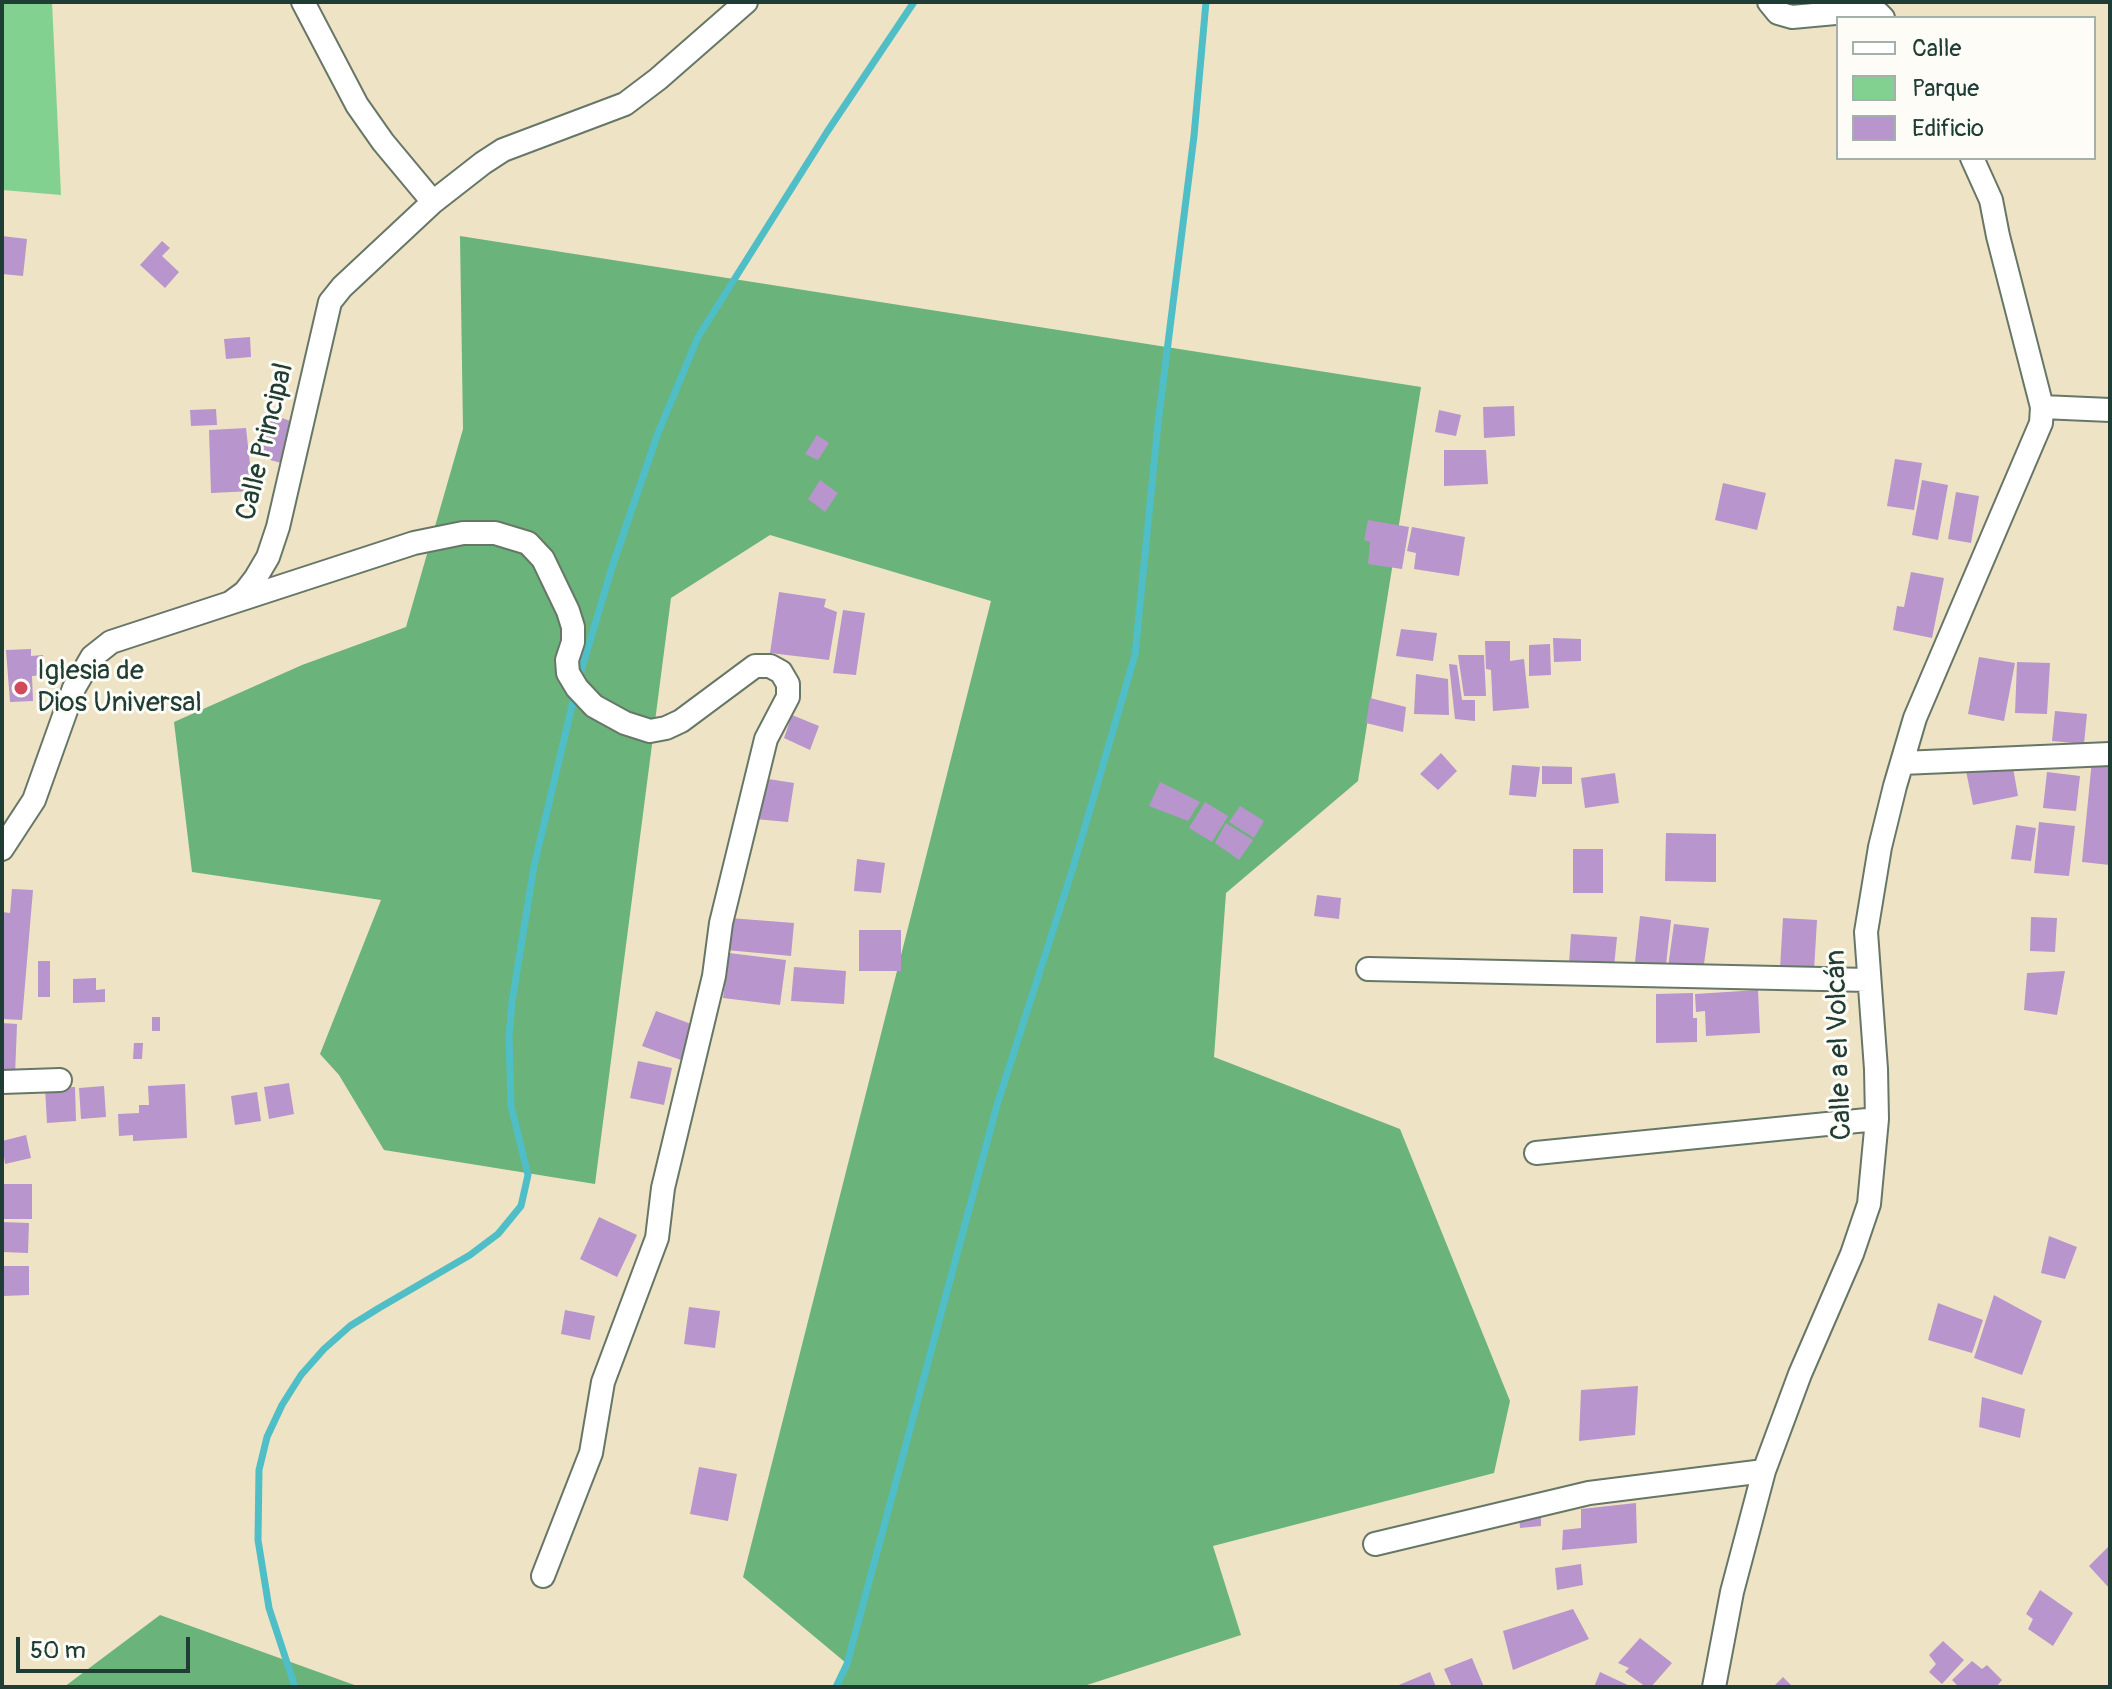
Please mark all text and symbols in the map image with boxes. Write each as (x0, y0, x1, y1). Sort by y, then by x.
legend (1836, 16, 2096, 160)
text: Calle (1912, 34, 1961, 63)
text: Parque (1912, 74, 1979, 103)
text: Edificio (1912, 114, 1984, 143)
street label: Calle Principal (230, 360, 302, 524)
place label: Iglesia de Dios Universal (37, 655, 202, 721)
marker: Iglesia de Dios Universal (12, 679, 30, 697)
street label: Calle a el Volcán (1820, 949, 1860, 1141)
scale bar (20, 1621, 194, 1671)
text: 50 m (30, 1636, 86, 1665)

